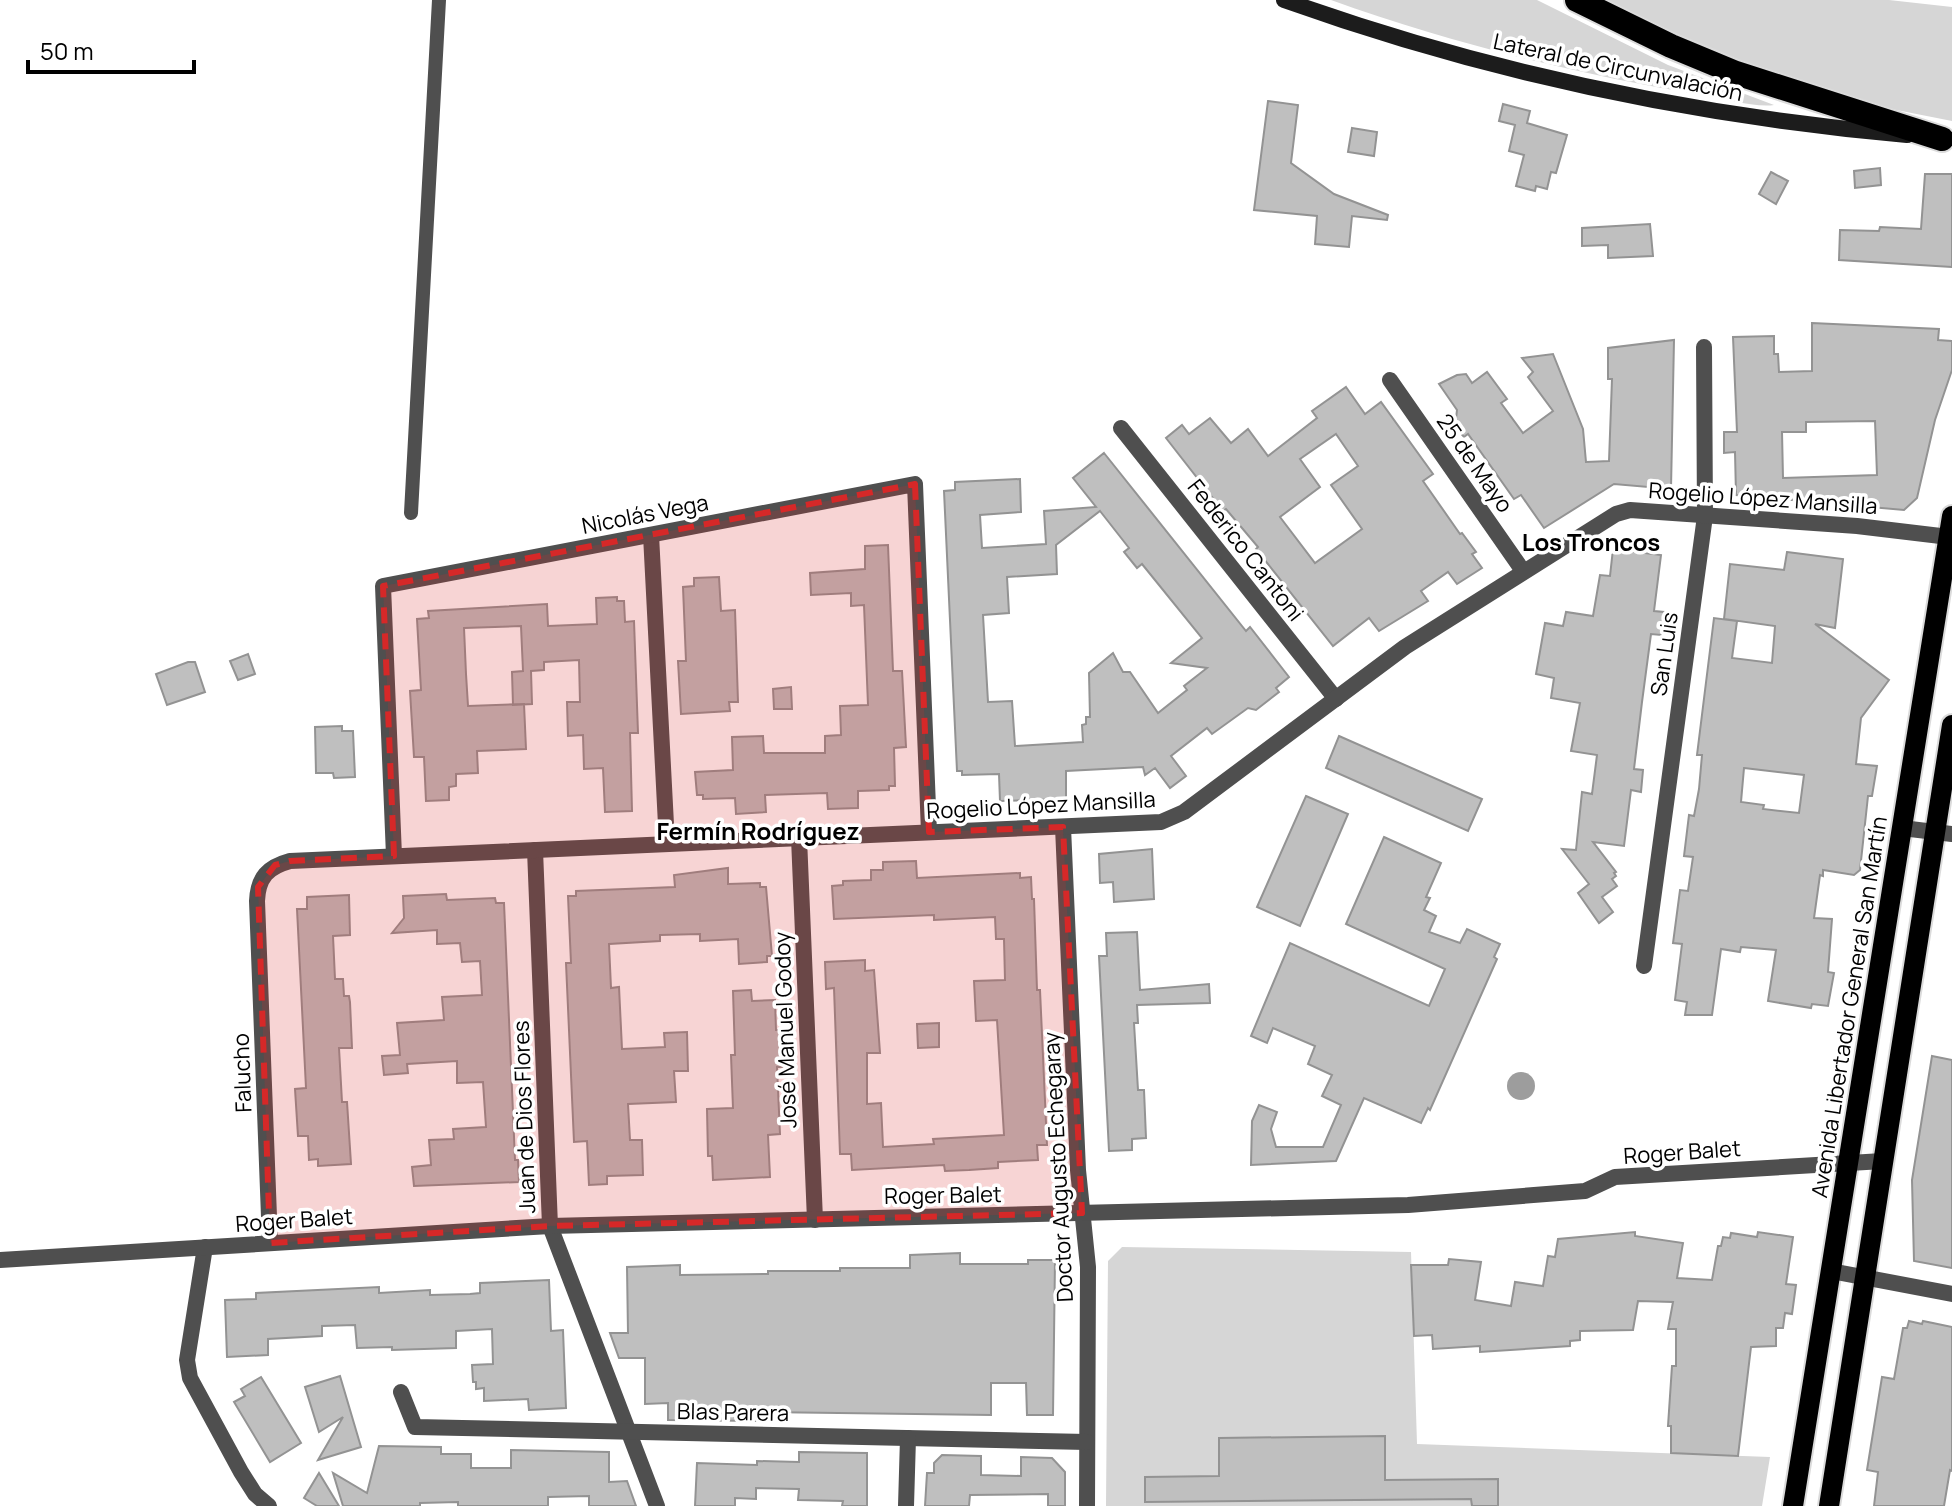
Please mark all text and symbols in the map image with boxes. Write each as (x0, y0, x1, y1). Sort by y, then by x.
scale bar (28, 24, 194, 74)
street label: Lateral de Circunvalación (1491, 26, 1745, 108)
text: 50 m (40, 34, 94, 67)
street label: 25 de Mayo (1430, 408, 1520, 518)
street label: Federico Cantoni (1181, 473, 1311, 627)
street label: Rogelio López Mansilla (1647, 475, 1879, 521)
street label: Nicolás Vega (579, 487, 711, 541)
district label: Los Troncos (1522, 525, 1660, 558)
street label: San Luis (1643, 610, 1685, 698)
street label: Rogelio López Mansilla (926, 784, 1156, 826)
district label: Fermín Rodríguez (656, 814, 860, 847)
street label: Avenida Libertador General San Martín (1804, 814, 1894, 1200)
street label: José Manuel Godoy (767, 931, 803, 1129)
street label: Juan de Dios Flores (506, 1020, 542, 1214)
street label: Doctor Augusto Echegaray (1036, 1031, 1080, 1303)
street label: Falucho (226, 1033, 258, 1113)
street label: Roger Balet (1622, 1133, 1742, 1171)
street label: Roger Balet (884, 1179, 1002, 1211)
street label: Roger Balet (234, 1201, 354, 1239)
street label: Blas Parera (677, 1396, 789, 1428)

